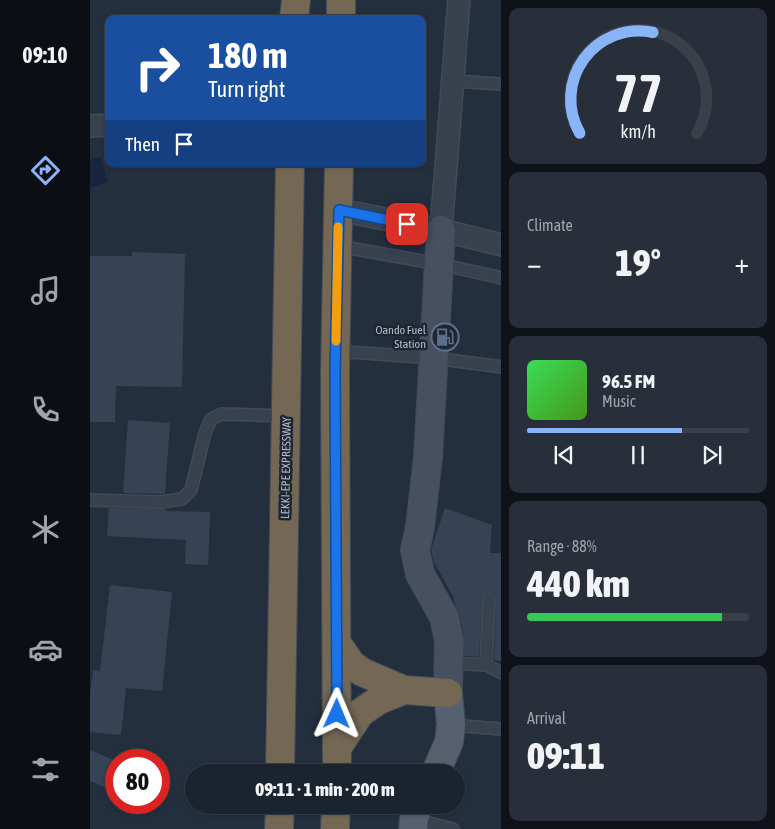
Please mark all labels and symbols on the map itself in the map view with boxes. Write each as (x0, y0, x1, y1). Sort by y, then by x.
pin (386, 203, 428, 245)
fuel station icon: Oando Fuel Station (430, 322, 460, 352)
place label: Oando Fuel Station (375, 323, 427, 351)
street label: LEKKI-EPE EXPRESSWAY (278, 416, 294, 519)
position arrow (310, 687, 362, 739)
speed limit sign: 80 (105, 749, 170, 814)

